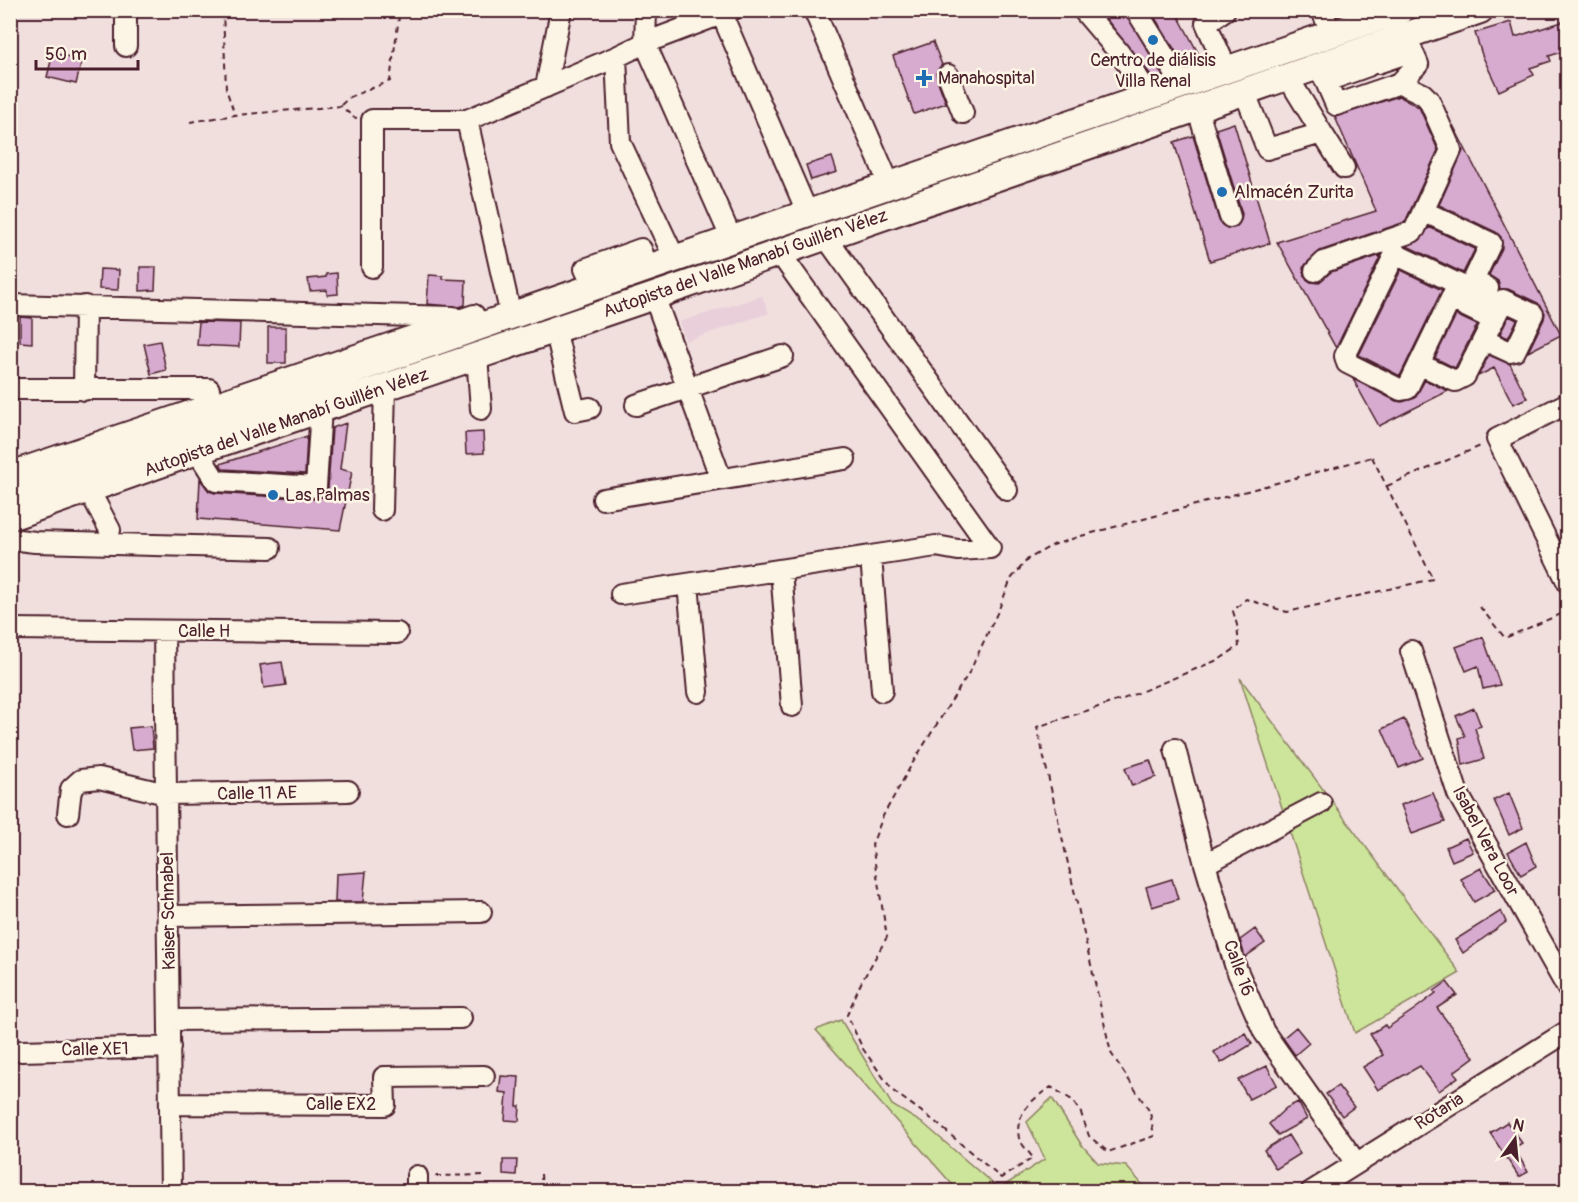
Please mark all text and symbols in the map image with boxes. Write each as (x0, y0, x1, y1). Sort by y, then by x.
scale bar (36, 33, 138, 71)
marker: Centro de diálisis Villa Renal (1146, 33, 1160, 47)
text: 50 m (45, 43, 87, 66)
place label: Centro de diálisis Villa Renal (1090, 49, 1216, 93)
place label: Manahospital (938, 67, 1035, 90)
marker: Manahospital (915, 69, 933, 87)
place label: Almacén Zurita (1234, 181, 1354, 204)
marker: Almacén Zurita (1215, 185, 1229, 199)
street label: Autopista del Valle Manabí Guillén Vélez (600, 204, 890, 323)
street label: Autopista del Valle Manabí Guillén Vélez (141, 363, 431, 482)
place label: Las Palmas (285, 484, 370, 507)
marker: Las Palmas (266, 488, 280, 502)
street label: Calle H (178, 620, 230, 643)
street label: Calle 11 AE (217, 781, 297, 806)
street label: Isabel Vera Loor (1447, 782, 1525, 901)
street label: Kaiser Schnabel (156, 852, 181, 970)
street label: Calle 16 (1218, 937, 1259, 1000)
street label: Calle XE1 (61, 1037, 129, 1062)
street label: Rotaria (1410, 1087, 1468, 1135)
street label: Calle EX2 (306, 1093, 376, 1116)
north arrow (1485, 1109, 1545, 1169)
text: N (1511, 1114, 1527, 1137)

